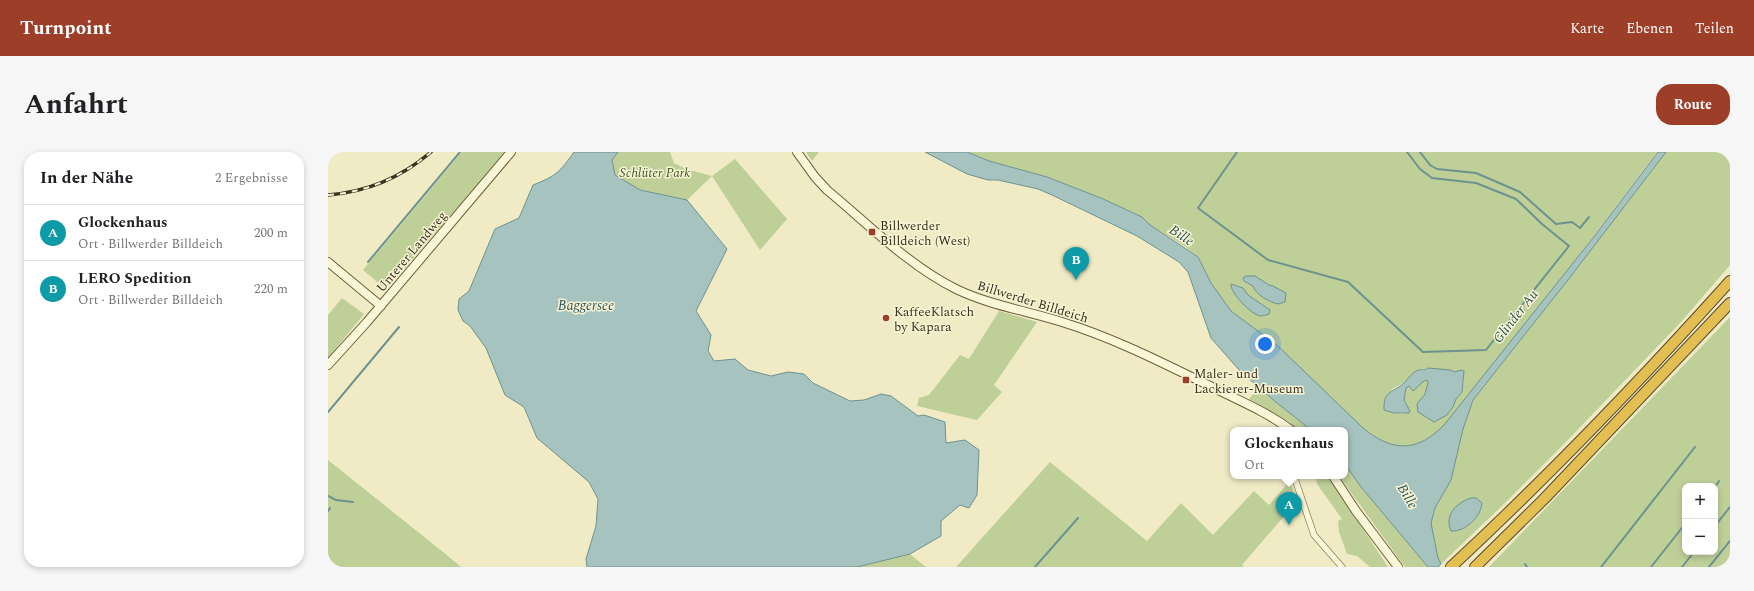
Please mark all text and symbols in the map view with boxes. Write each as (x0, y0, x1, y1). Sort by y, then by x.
text: Turnpoint (20, 14, 112, 43)
text: Karte (1570, 18, 1604, 39)
text: Ebenen (1626, 18, 1673, 39)
text: Teilen (1695, 18, 1734, 39)
text: Anfahrt (24, 83, 128, 126)
button: Route (1656, 84, 1730, 125)
park label: Schlüter Park (620, 163, 690, 183)
text: In der Nähe (40, 165, 133, 191)
text: 2 Ergebnisse (215, 168, 288, 188)
street label: Unterer Landweg (372, 206, 452, 297)
text: Glockenhaus (78, 211, 168, 234)
place label: Billwerder Billdeich (West) (880, 216, 970, 251)
water label: Bille (1165, 219, 1198, 251)
text: A (48, 223, 58, 243)
text: 200 m (254, 223, 288, 243)
marker: Billwerder Billdeich (West) (867, 227, 877, 237)
text: Ort · Billwerder Billdeich (78, 234, 223, 254)
pin: B (1063, 247, 1089, 280)
text: LERO Spedition (78, 267, 192, 290)
street label: Billwerder Billdeich (975, 276, 1091, 328)
text: B (48, 279, 58, 299)
text: 220 m (254, 279, 288, 299)
water label: Glinder Au (1488, 284, 1544, 348)
text: Ort · Billwerder Billdeich (78, 290, 223, 310)
water label: Baggersee (558, 295, 614, 316)
place label: KaffeeKlatsch by Kapara (894, 302, 975, 337)
marker: KaffeeKlatsch by Kapara (881, 313, 891, 323)
your location (1255, 334, 1275, 354)
place label: Maler- und Lackierer-Museum (1194, 364, 1304, 399)
marker: Maler- und Lackierer-Museum (1181, 375, 1191, 385)
popup (1230, 427, 1348, 479)
text: Glockenhaus (1244, 432, 1334, 455)
text: Ort (1244, 455, 1264, 475)
water label: Bille (1392, 480, 1423, 513)
map controls (1682, 483, 1718, 555)
button: + (1682, 483, 1718, 519)
pin: A (1276, 492, 1302, 525)
button: − (1682, 519, 1718, 555)

